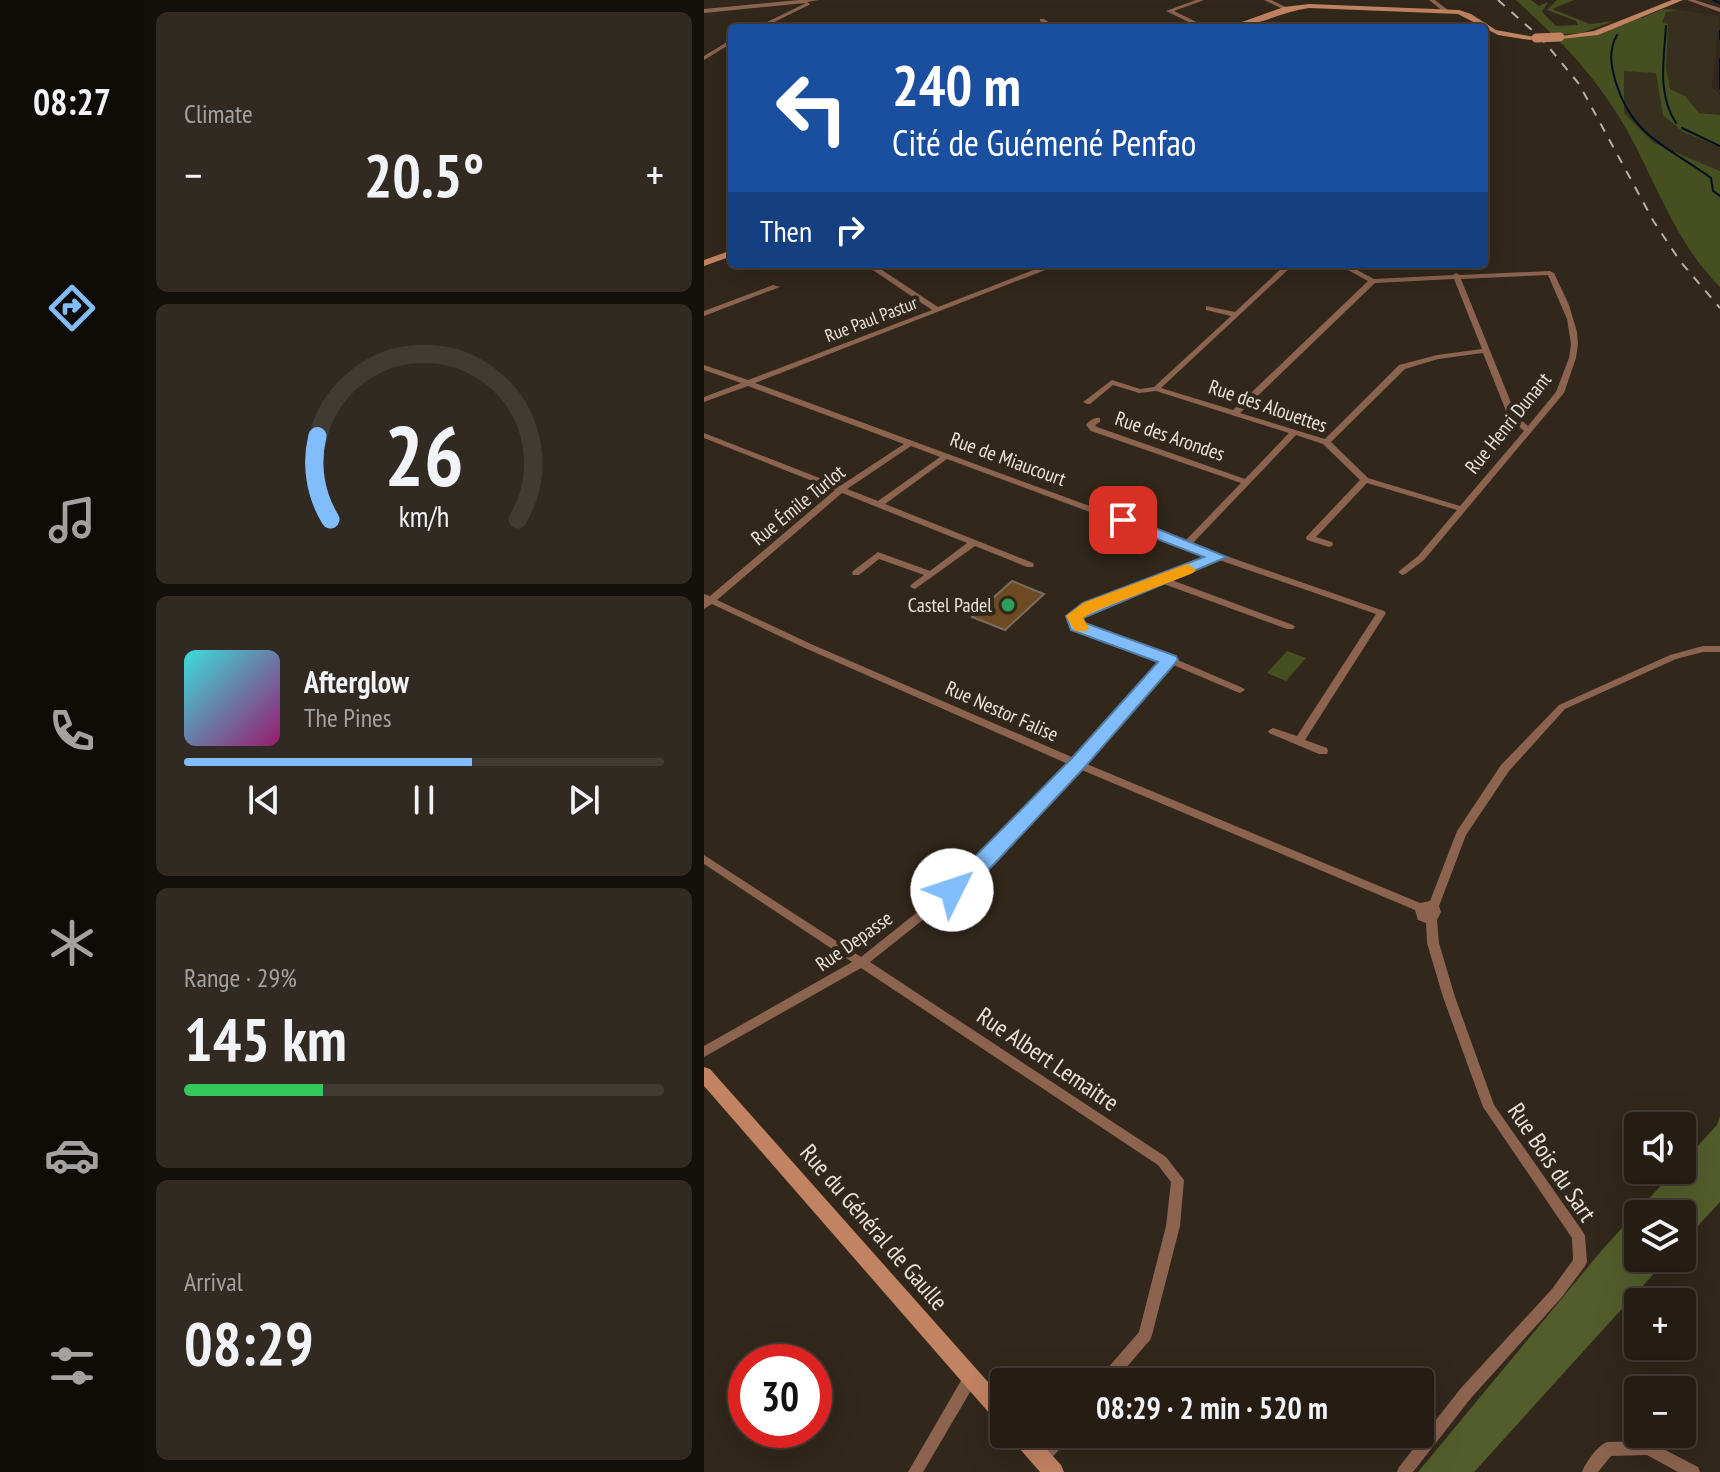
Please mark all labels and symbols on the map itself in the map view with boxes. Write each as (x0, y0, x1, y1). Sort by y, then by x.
street label: Rue Paul Pastur (822, 291, 920, 347)
street label: Rue Henri Dunant (1459, 367, 1557, 479)
street label: Rue des Alouettes (1205, 374, 1331, 439)
street label: Rue des Arondes (1112, 405, 1228, 467)
street label: Rue de Miaucourt (947, 426, 1070, 492)
street label: Rue Émile Turlot (746, 459, 851, 551)
pin (1089, 486, 1157, 554)
place label: Castel Padel (908, 592, 992, 618)
marker: Castel Padel (999, 596, 1017, 614)
street label: Rue Nestor Falise (942, 675, 1062, 747)
position arrow (910, 848, 994, 932)
street label: Rue Depasse (810, 905, 898, 977)
street label: Rue Albert Lemaitre (971, 1000, 1125, 1118)
street label: Rue Bois du Sart (1501, 1097, 1603, 1228)
street label: Rue du Général de Gaulle (793, 1138, 955, 1316)
speed limit sign: 30 (728, 1344, 832, 1448)

